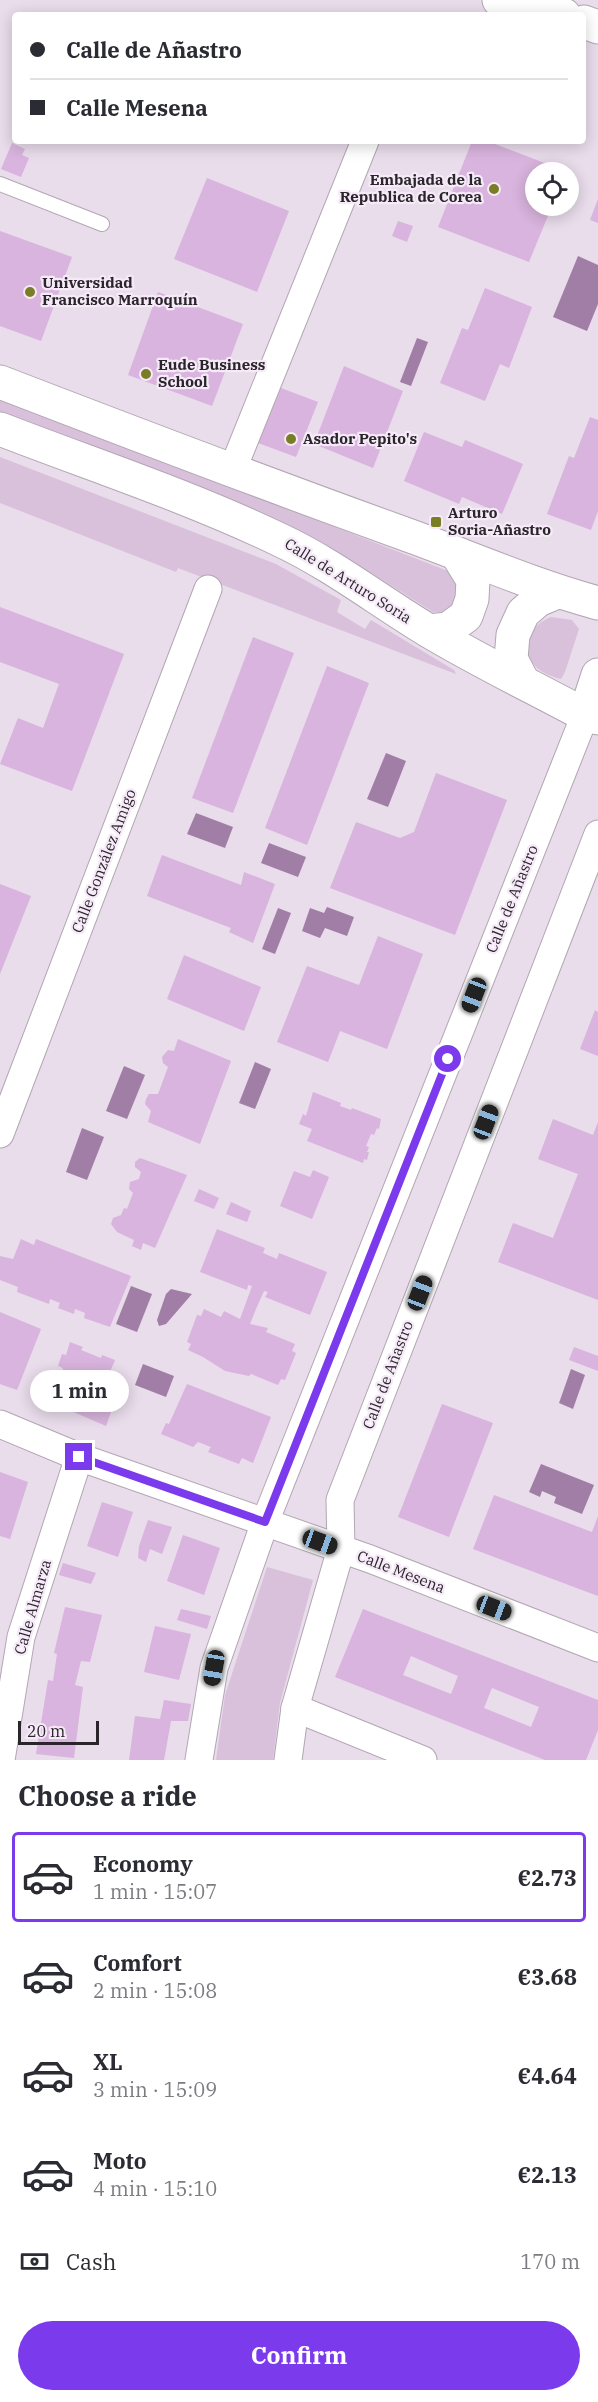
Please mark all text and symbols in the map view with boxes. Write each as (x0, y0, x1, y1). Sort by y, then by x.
text: Calle de Añastro (66, 35, 242, 64)
text: Calle Mesena (66, 93, 208, 122)
map controls (525, 162, 579, 216)
button: locate (525, 162, 579, 216)
place label: Embajada de la Republica de Corea (340, 170, 482, 206)
marker: Embajada de la Republica de Corea (487, 182, 501, 196)
place label: Universidad Francisco Marroquín (42, 273, 198, 309)
marker: Universidad Francisco Marroquín (23, 285, 37, 299)
place label: Eude Business School (158, 355, 265, 391)
marker: Eude Business School (139, 367, 153, 381)
place label: Asador Pepito's (303, 429, 417, 448)
marker: Asador Pepito's (284, 432, 298, 446)
place label: Arturo Soria-Añastro (448, 503, 551, 539)
marker: Arturo Soria-Añastro (429, 515, 443, 529)
street label: Calle de Arturo Soria (281, 534, 415, 627)
street label: Calle González Amigo (67, 786, 140, 935)
street label: Calle de Añastro (481, 842, 542, 956)
car (459, 975, 489, 1015)
route start (434, 1045, 461, 1072)
car (471, 1102, 501, 1142)
car (405, 1273, 435, 1313)
street label: Calle de Añastro (358, 1318, 417, 1432)
callout: 1 min (29, 1370, 128, 1412)
text: 1 min (52, 1377, 108, 1404)
route end (65, 1443, 92, 1470)
car (300, 1527, 340, 1557)
street label: Calle Mesena (355, 1546, 448, 1597)
street label: Calle Almarza (10, 1557, 55, 1657)
car (474, 1593, 514, 1623)
car (202, 1649, 226, 1687)
scale bar (18, 1718, 99, 1746)
text: 20 m (27, 1721, 65, 1741)
text: Choose a ride (18, 1778, 197, 1813)
text: Economy (93, 1849, 193, 1878)
icon: car (21, 1850, 75, 1904)
text: €2.73 (518, 1863, 577, 1892)
text: 1 min · 15:07 (93, 1878, 217, 1905)
text: Comfort (93, 1948, 182, 1977)
icon: car (21, 1949, 75, 2003)
text: €3.68 (518, 1962, 577, 1991)
text: 2 min · 15:08 (93, 1977, 217, 2004)
text: XL (93, 2047, 123, 2076)
icon: car (21, 2048, 75, 2102)
text: €4.64 (518, 2061, 577, 2090)
text: 3 min · 15:09 (93, 2076, 217, 2103)
text: Moto (93, 2146, 147, 2175)
icon: car (21, 2147, 75, 2201)
text: €2.13 (518, 2160, 577, 2189)
text: 4 min · 15:10 (93, 2175, 217, 2202)
icon: cash (18, 2245, 51, 2278)
text: Cash (66, 2247, 117, 2276)
text: 170 m (520, 2248, 580, 2275)
button: Confirm (18, 2321, 580, 2390)

